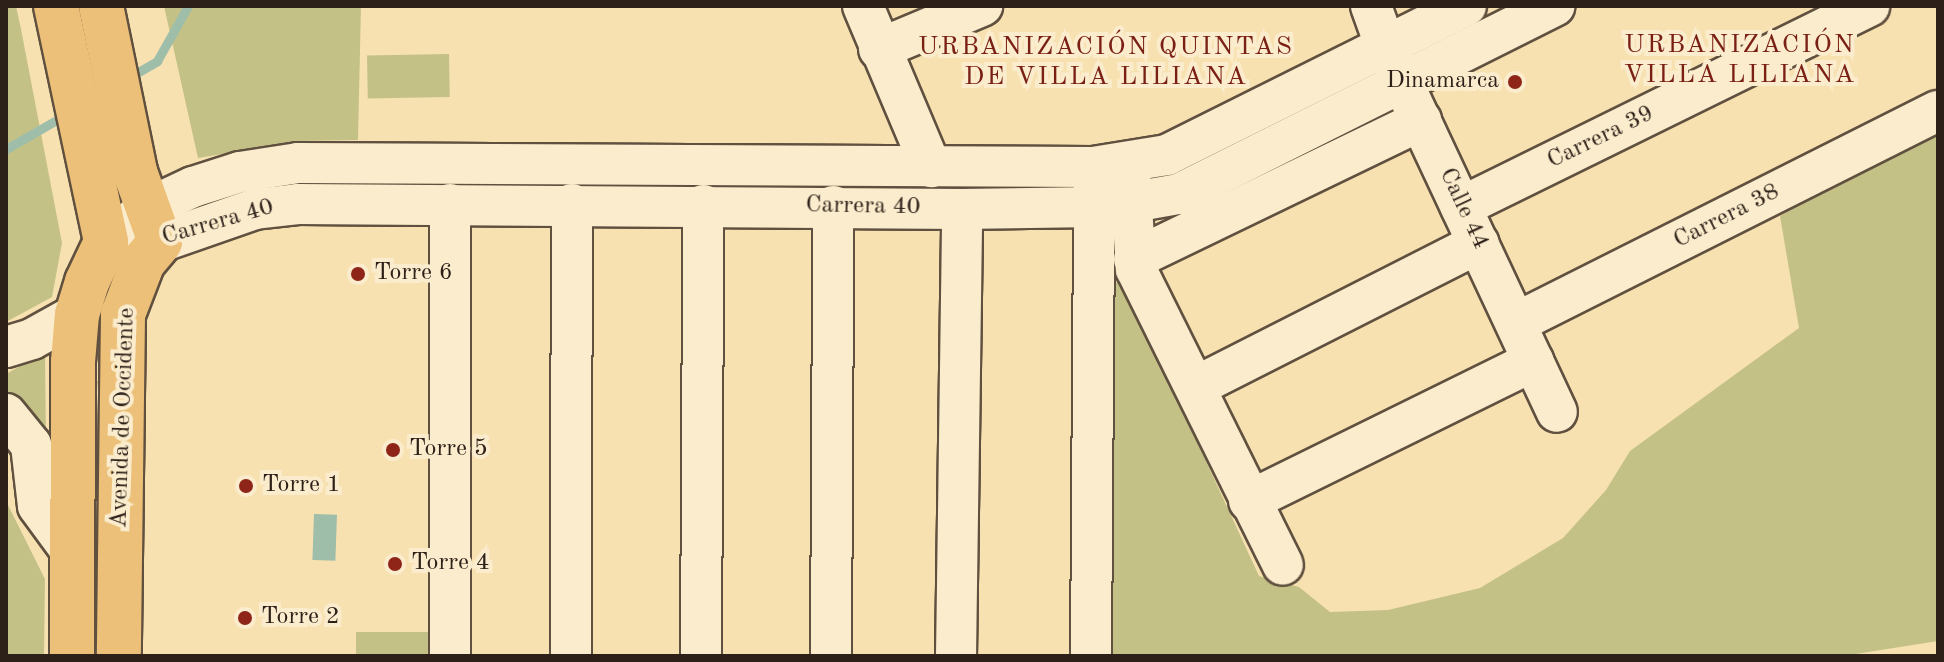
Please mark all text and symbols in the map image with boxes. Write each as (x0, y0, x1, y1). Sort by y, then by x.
district label: URBANIZACIÓN VILLA LILIANA (1624, 30, 1856, 92)
district label: URBANIZACIÓN QUINTAS DE VILLA LILIANA (918, 32, 1294, 94)
place label: Dinamarca (1386, 68, 1499, 96)
marker: Dinamarca (1506, 73, 1524, 91)
street label: Carrera 39 (1543, 100, 1659, 176)
street label: Calle 44 (1432, 164, 1494, 254)
street label: Carrera 38 (1669, 178, 1785, 256)
street label: Carrera 40 (805, 192, 921, 222)
street label: Carrera 40 (159, 193, 277, 253)
place label: Torre 6 (374, 260, 453, 288)
marker: Torre 6 (349, 265, 367, 283)
street label: Avenida de Occidente (106, 307, 142, 529)
place label: Torre 5 (409, 436, 488, 464)
marker: Torre 5 (384, 441, 402, 459)
place label: Torre 1 (262, 472, 341, 500)
marker: Torre 1 (237, 477, 255, 495)
place label: Torre 4 (411, 550, 490, 578)
marker: Torre 4 (386, 555, 404, 573)
place label: Torre 2 (261, 604, 340, 632)
marker: Torre 2 (236, 609, 254, 627)

